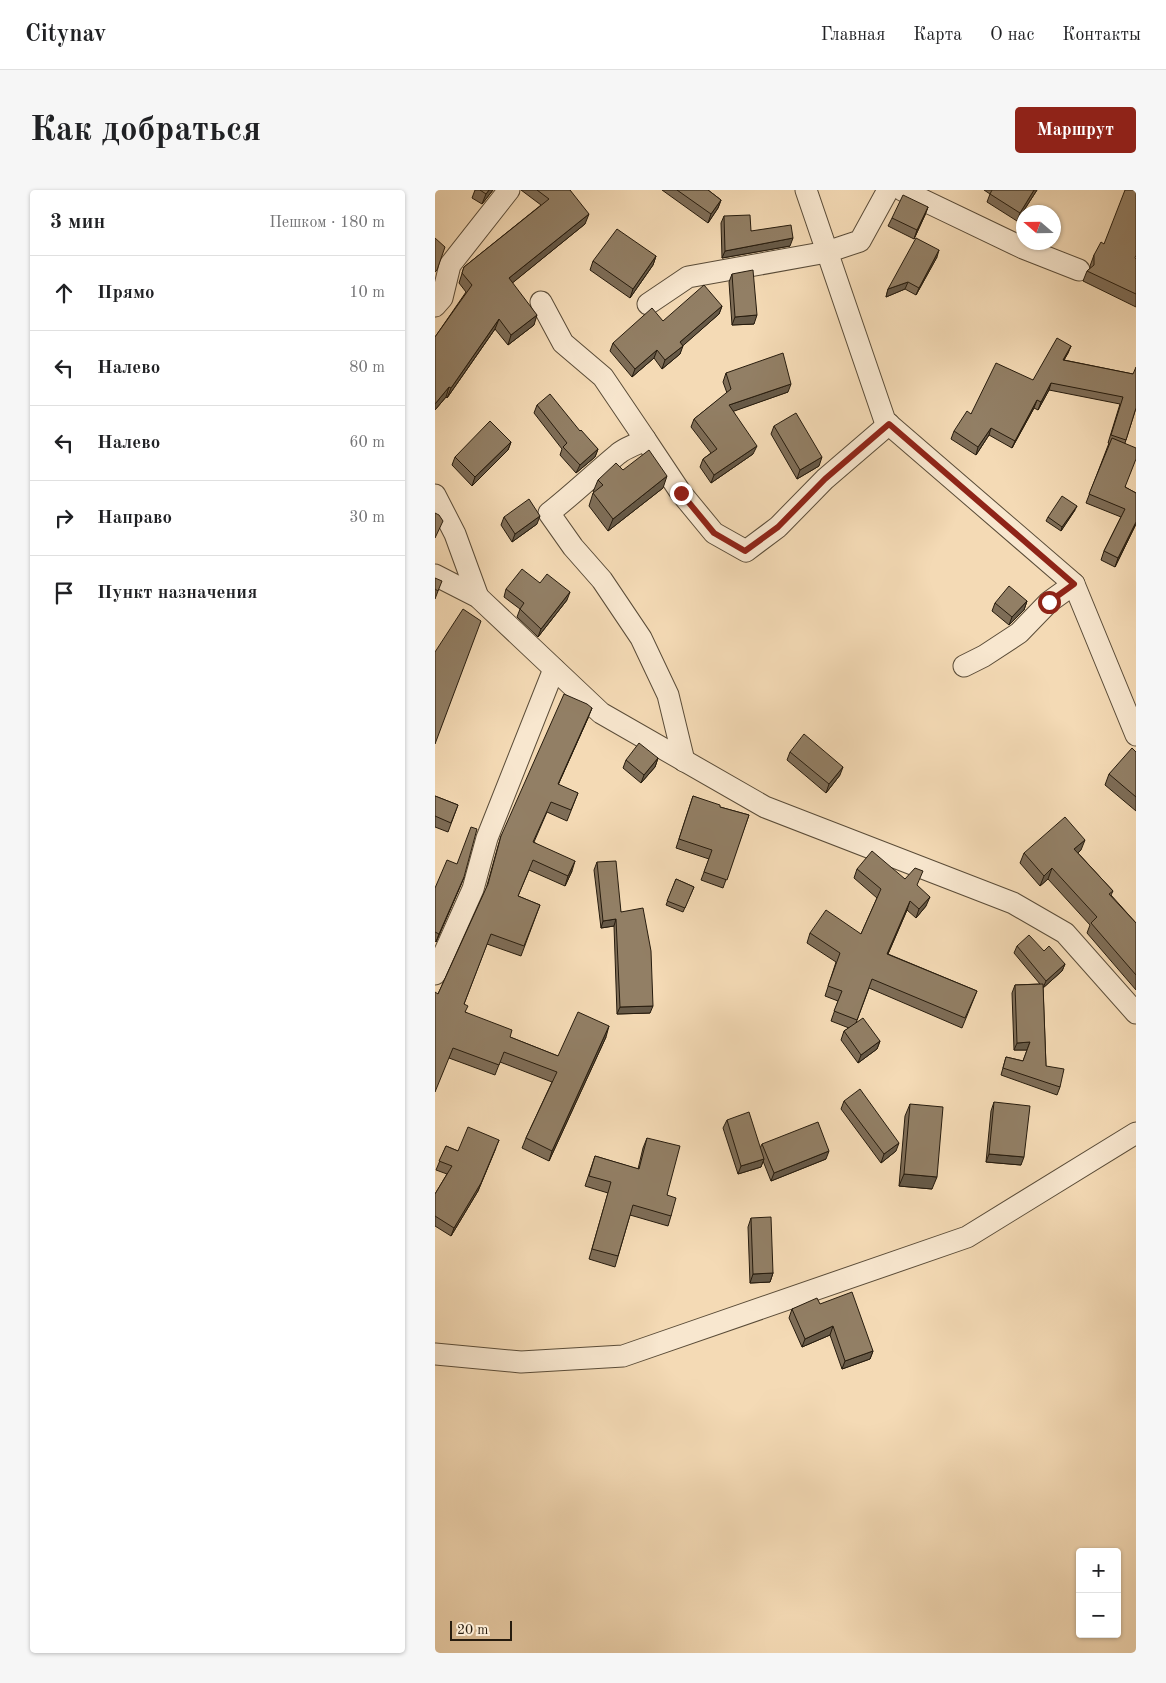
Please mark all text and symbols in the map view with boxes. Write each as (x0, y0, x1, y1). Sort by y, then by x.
text: Citynav (25, 23, 106, 47)
text: Главная (821, 26, 885, 44)
text: Карта (913, 26, 962, 44)
text: О нас (990, 26, 1034, 44)
text: Контакты (1062, 26, 1141, 44)
button: Маршрут (1015, 107, 1136, 153)
text: Как добраться (30, 113, 261, 148)
north arrow (1016, 205, 1061, 250)
text: 3 мин (50, 212, 105, 233)
text: Пешком · 180 m (269, 215, 385, 231)
icon: ahead (50, 279, 78, 307)
text: Прямо (97, 284, 155, 303)
text: 10 m (349, 285, 385, 301)
icon: left (50, 354, 78, 382)
text: Налево (97, 359, 160, 378)
text: 80 m (349, 360, 385, 376)
icon: left (50, 429, 78, 457)
text: Налево (97, 434, 160, 453)
text: 60 m (349, 435, 385, 451)
route end (670, 482, 693, 505)
icon: right (50, 504, 78, 532)
text: Направо (97, 509, 172, 528)
text: 30 m (349, 510, 385, 526)
icon: arrive (50, 579, 78, 607)
text: Пункт назначения (97, 584, 257, 603)
route start (1038, 591, 1061, 614)
map controls (1076, 1548, 1121, 1638)
button: + (1076, 1548, 1121, 1593)
button: − (1076, 1593, 1121, 1638)
scale bar (450, 1618, 513, 1641)
text: 20 m (457, 1623, 488, 1637)

